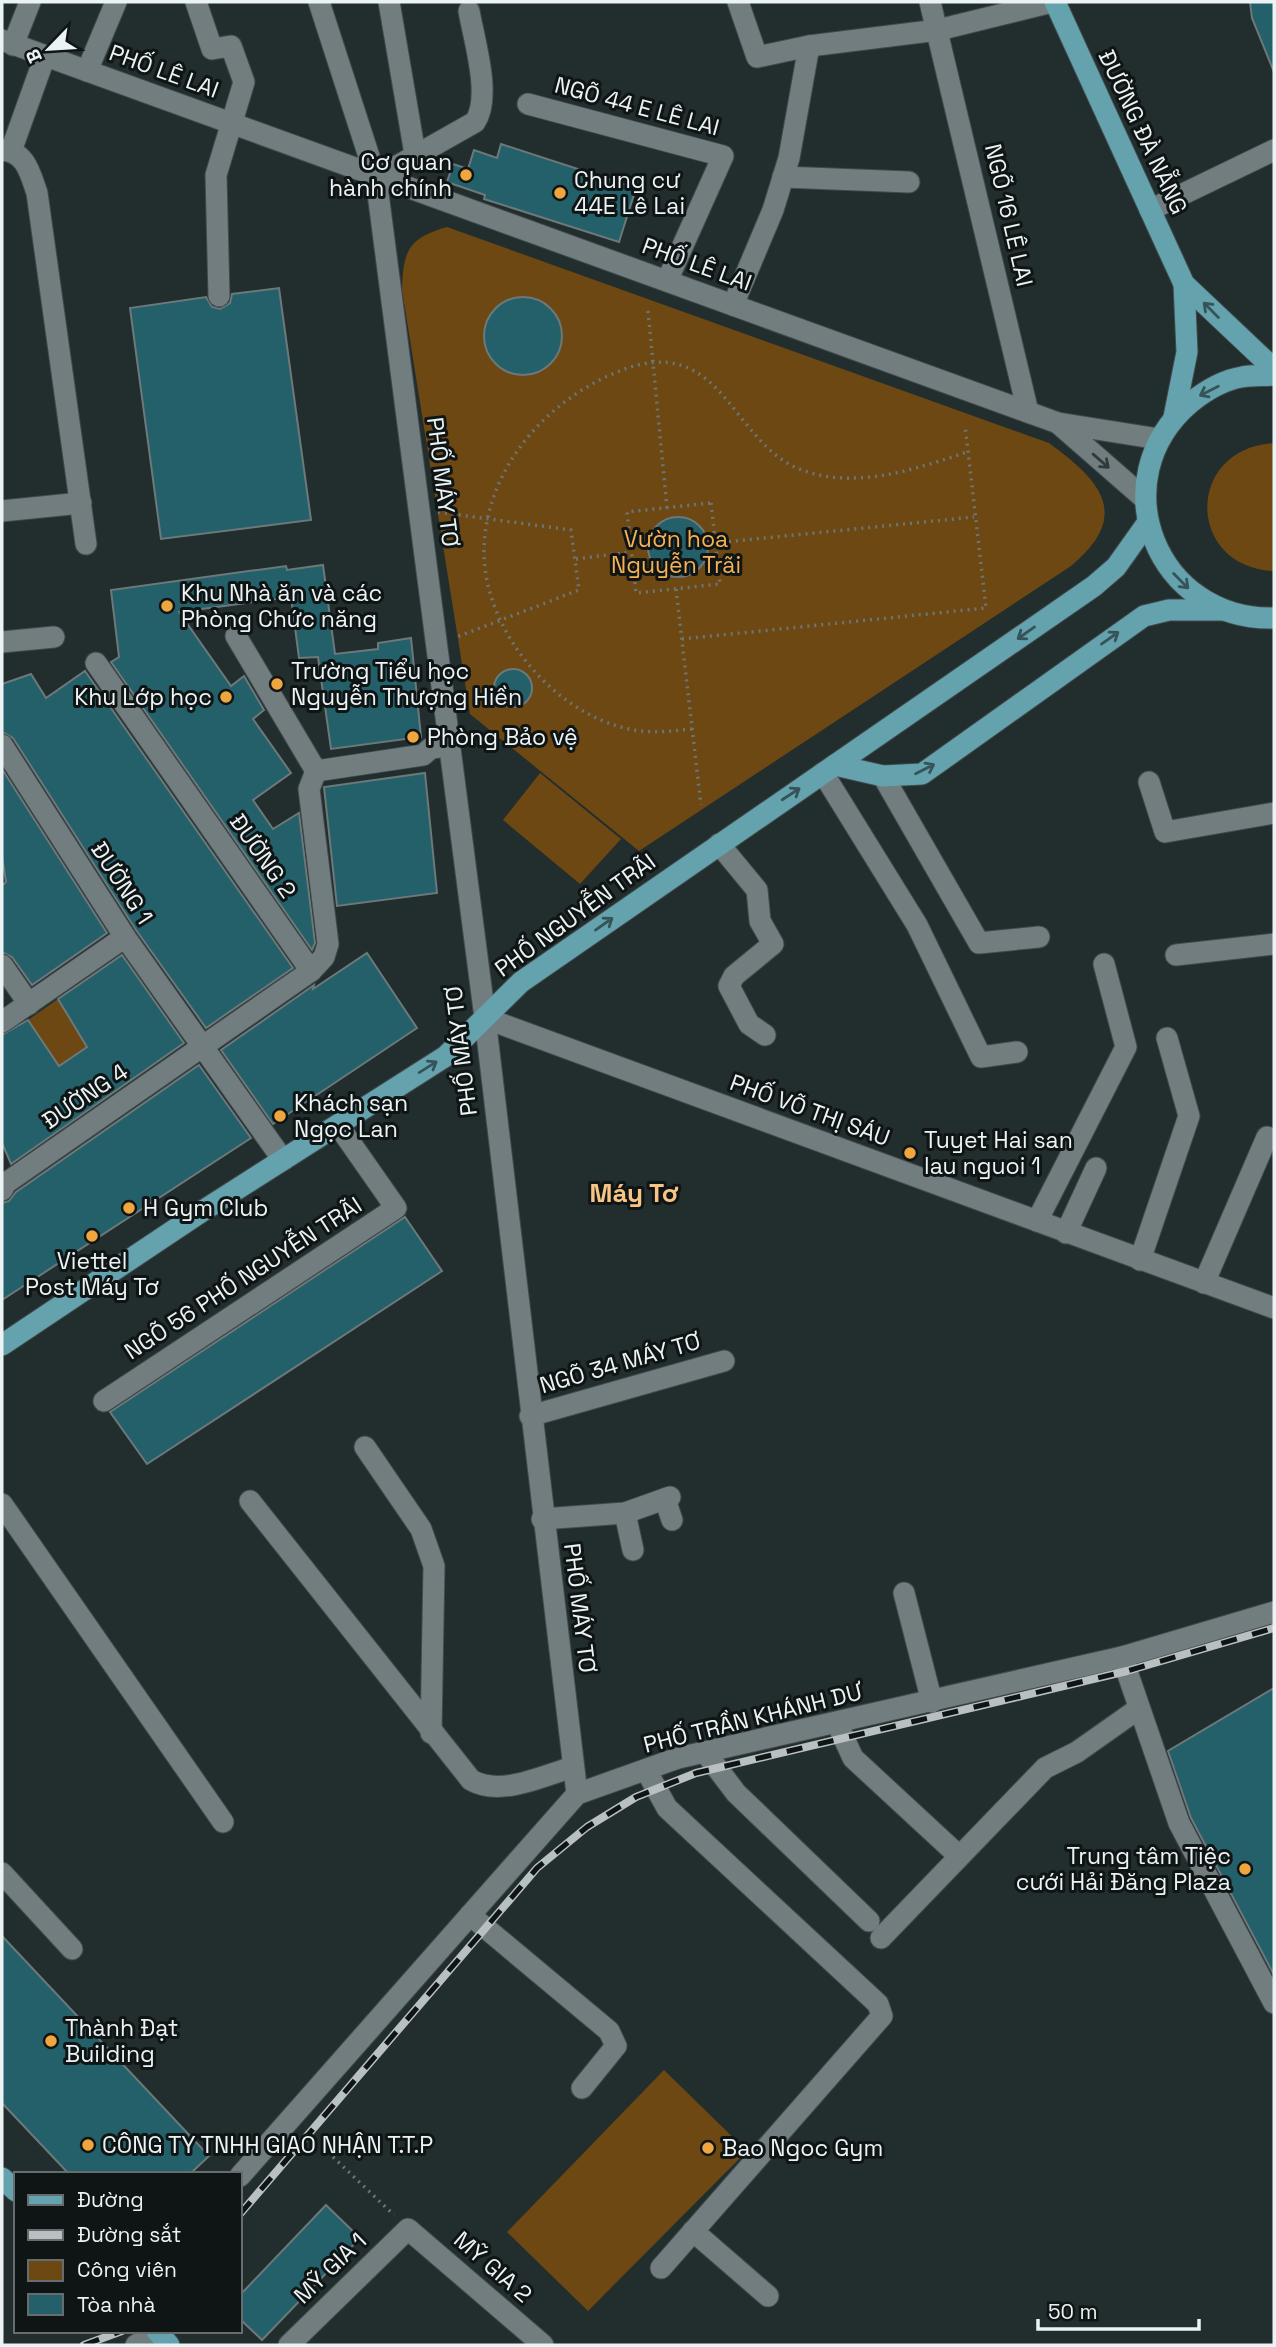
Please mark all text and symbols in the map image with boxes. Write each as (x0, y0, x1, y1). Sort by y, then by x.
north arrow (14, 14, 84, 84)
street label: PHỐ LÊ LAI (105, 36, 223, 105)
street label: ĐƯỜNG ĐÀ NẴNG (1092, 44, 1197, 219)
text: B (20, 45, 48, 67)
street label: NGÕ 44 E LÊ LAI (551, 70, 723, 142)
street label: NGÕ 16 LÊ LAI (978, 141, 1040, 289)
place label: Cơ quan hành chính (329, 147, 452, 203)
place label: Chung cư 44E Lê Lai (574, 165, 685, 221)
marker: Cơ quan hành chính (458, 167, 474, 183)
marker: Chung cư 44E Lê Lai (552, 185, 568, 201)
street label: PHỐ LÊ LAI (638, 229, 756, 298)
one-way arrow (1203, 302, 1220, 319)
one-way arrow (1199, 384, 1220, 398)
street label: PHỐ MÁY TƠ (420, 415, 467, 548)
one-way arrow (1092, 453, 1110, 469)
park label: Vườn hoa Nguyễn Trãi (611, 524, 741, 580)
one-way arrow (1172, 572, 1189, 589)
place label: Khu Nhà ăn và các Phòng Chức năng (181, 578, 382, 634)
marker: Khu Nhà ăn và các Phòng Chức năng (159, 598, 175, 614)
one-way arrow (1017, 626, 1036, 640)
one-way arrow (1100, 631, 1119, 645)
place label: Trường Tiểu học Nguyễn Thượng Hiền (291, 656, 522, 712)
marker: Trường Tiểu học Nguyễn Thượng Hiền (269, 676, 285, 692)
place label: Khu Lớp học (74, 682, 212, 712)
marker: Khu Lớp học (218, 689, 234, 705)
place label: Phòng Bảo vệ (427, 722, 578, 752)
marker: Phòng Bảo vệ (405, 729, 421, 745)
one-way arrow (915, 762, 936, 775)
one-way arrow (781, 787, 801, 801)
street label: ĐƯỜNG 2 (223, 808, 303, 904)
street label: ĐƯỜNG 1 (84, 836, 160, 930)
street label: PHỐ NGUYỄN TRÃI (487, 844, 661, 983)
one-way arrow (594, 917, 613, 931)
street label: PHỐ MÁY TƠ (437, 985, 484, 1118)
street label: ĐƯỜNG 4 (36, 1056, 134, 1136)
one-way arrow (418, 1059, 438, 1073)
street label: PHỐ VÕ THỊ SÁU (726, 1066, 894, 1153)
place label: Khách sạn Ngọc Lan (294, 1088, 408, 1144)
marker: Khách sạn Ngọc Lan (272, 1108, 288, 1124)
place label: Tuyet Hai san lau nguoi 1 (924, 1125, 1073, 1181)
marker: Tuyet Hai san lau nguoi 1 (902, 1145, 918, 1161)
district label: Máy Tơ (590, 1176, 679, 1210)
street label: NGÕ 56 PHỐ NGUYỄN TRÃI (117, 1187, 367, 1366)
place label: H Gym Club (143, 1193, 268, 1223)
marker: H Gym Club (121, 1200, 137, 1216)
marker: Viettel Post Máy Tơ (84, 1228, 100, 1244)
place label: Viettel Post Máy Tơ (25, 1246, 159, 1302)
street label: NGÕ 34 MÁY TƠ (536, 1326, 704, 1400)
street label: PHỐ MÁY TƠ (557, 1541, 604, 1674)
street label: PHỐ TRẦN KHÁNH DƯ (640, 1675, 866, 1760)
place label: Trung tâm Tiệc cưới Hải Đăng Plaza (1016, 1841, 1231, 1897)
marker: Trung tâm Tiệc cưới Hải Đăng Plaza (1237, 1861, 1253, 1877)
place label: Thành Đạt Building (65, 2013, 178, 2069)
marker: Thành Đạt Building (43, 2033, 59, 2049)
place label: CÔNG TY TNHH GIAO NHẬN T.T.P (102, 2130, 433, 2160)
place label: Bao Ngoc Gym (722, 2133, 883, 2163)
marker: CÔNG TY TNHH GIAO NHẬN T.T.P (80, 2137, 96, 2153)
marker: Bao Ngoc Gym (700, 2140, 716, 2156)
legend (14, 2172, 242, 2333)
text: Đường (77, 2186, 144, 2213)
text: Đường sắt (77, 2221, 181, 2248)
street label: MỸ GIA 2 (448, 2225, 538, 2309)
street label: MỸ GIA 1 (287, 2226, 373, 2310)
text: Công viên (77, 2256, 177, 2283)
scale bar (1038, 2288, 1199, 2332)
text: Tòa nhà (77, 2291, 156, 2318)
text: 50 m (1048, 2298, 1098, 2325)

